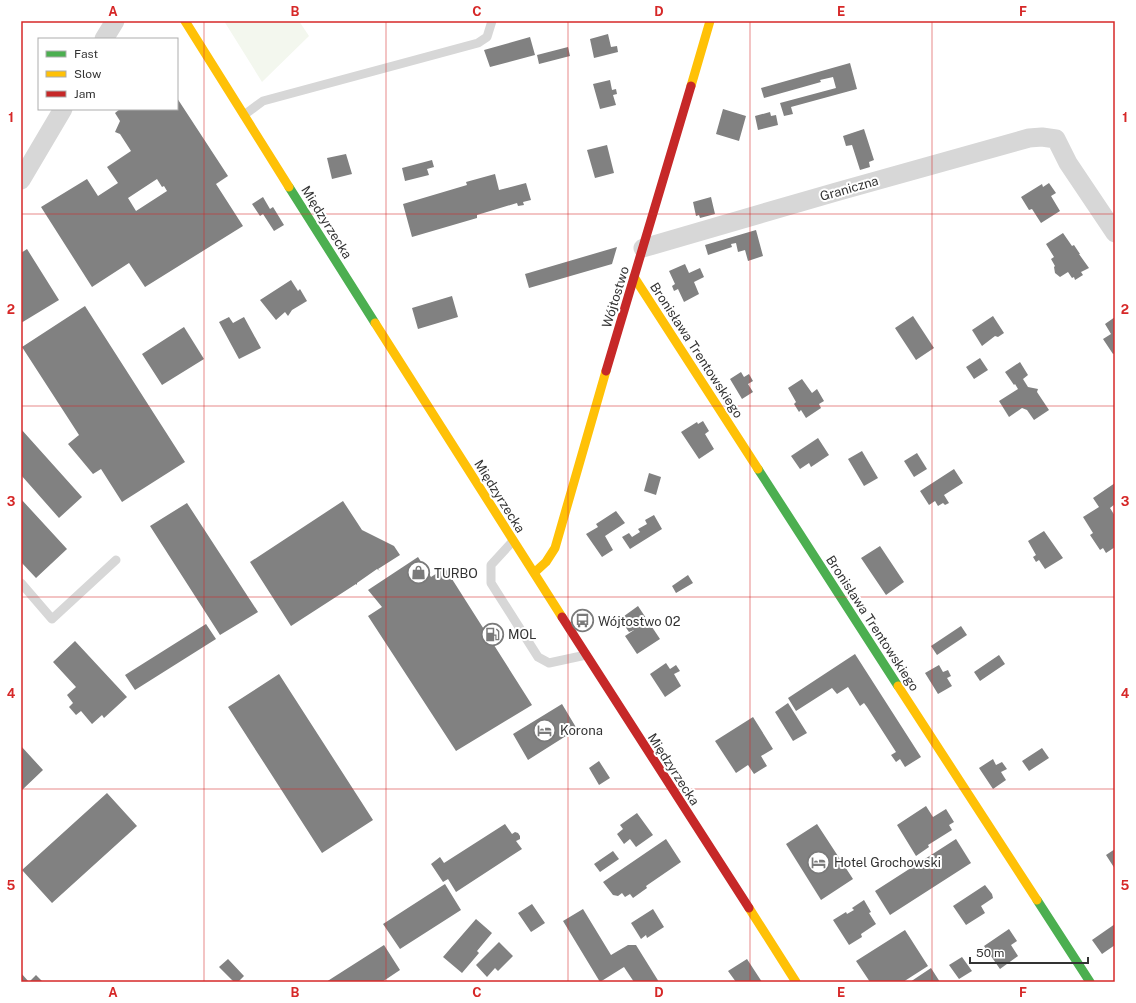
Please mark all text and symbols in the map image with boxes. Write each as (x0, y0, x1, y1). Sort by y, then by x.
text: A (108, 4, 118, 19)
text: B (291, 4, 300, 19)
text: C (472, 4, 482, 19)
text: D (654, 4, 664, 19)
text: E (837, 4, 845, 19)
text: F (1019, 4, 1027, 19)
legend (38, 38, 178, 110)
text: Fast (74, 47, 99, 61)
text: Slow (74, 67, 102, 81)
text: Jam (74, 87, 96, 101)
text: 1 (8, 110, 14, 125)
text: 1 (1122, 110, 1128, 125)
street label: Graniczna (818, 173, 880, 204)
street label: Międzyrzecka (298, 183, 355, 261)
street label: Wójtostwo (599, 265, 632, 330)
street label: Bronisława Trentowskiego (647, 280, 746, 421)
text: 2 (7, 302, 15, 317)
text: 2 (1121, 302, 1129, 317)
street label: Międzyrzecka (471, 457, 528, 535)
text: 3 (7, 494, 16, 509)
text: 3 (1121, 494, 1130, 509)
street label: Bronisława Trentowskiego (823, 553, 922, 694)
shop icon: TURBO (405, 560, 431, 586)
place label: TURBO (434, 566, 478, 581)
bus stop icon: Wójtostwo 02 (569, 608, 595, 634)
place label: Wójtostwo 02 (598, 614, 681, 629)
fuel station icon: MOL (479, 621, 505, 647)
place label: MOL (508, 627, 537, 642)
text: 4 (7, 686, 16, 701)
text: 4 (1121, 686, 1130, 701)
hotel icon: Korona (532, 717, 558, 743)
place label: Korona (560, 723, 603, 738)
street label: Międzyrzecka (645, 730, 702, 808)
hotel icon: Hotel Grochowski (806, 849, 832, 875)
place label: Hotel Grochowski (834, 855, 941, 870)
text: 5 (7, 878, 16, 893)
text: 5 (1121, 878, 1130, 893)
scale bar (970, 939, 1088, 965)
text: 50 m (976, 946, 1004, 960)
text: A (108, 985, 118, 1000)
text: B (291, 985, 300, 1000)
text: C (472, 985, 482, 1000)
text: D (654, 985, 664, 1000)
text: E (837, 985, 845, 1000)
text: F (1019, 985, 1027, 1000)

